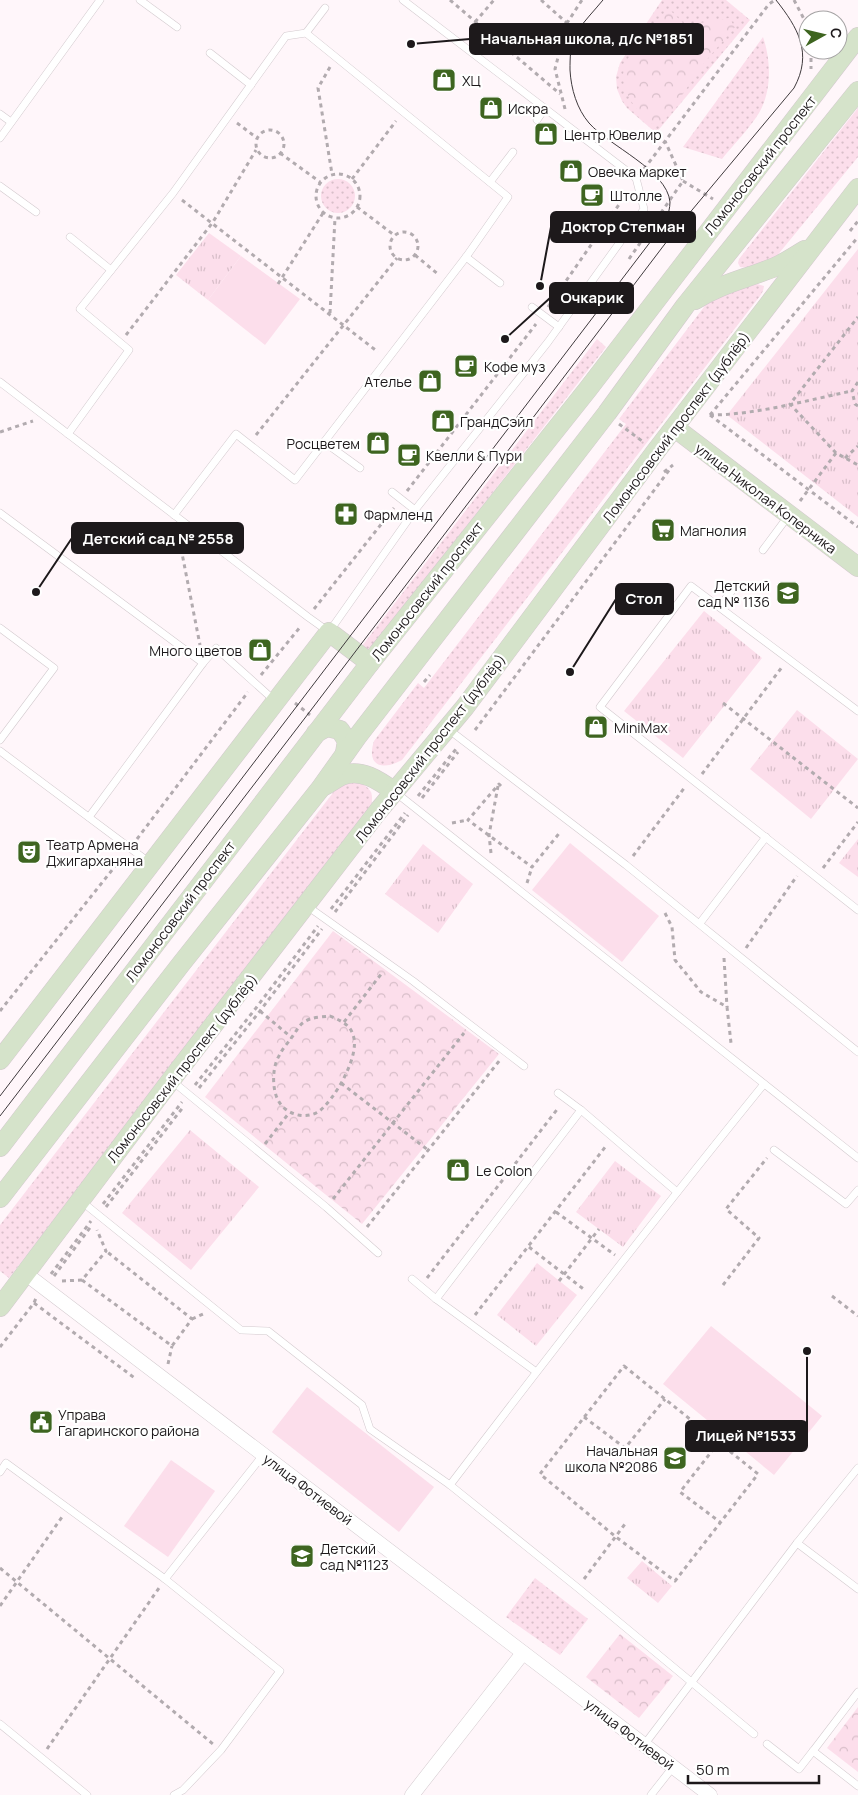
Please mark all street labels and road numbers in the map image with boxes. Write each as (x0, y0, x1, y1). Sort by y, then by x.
street label: Ломоносовский проспект (700, 91, 820, 239)
street label: Ломоносовский проспект (дублёр) (598, 328, 754, 526)
street label: улица Николая Коперника (691, 438, 841, 558)
street label: Ломоносовский проспект (367, 517, 487, 665)
street label: Ломоносовский проспект (дублёр) (350, 650, 510, 846)
street label: Ломоносовский проспект (121, 837, 239, 985)
street label: Ломоносовский проспект (дублёр) (102, 970, 262, 1166)
street label: улица Фотиевой (259, 1449, 357, 1529)
street label: улица Фотиевой (581, 1694, 679, 1774)

